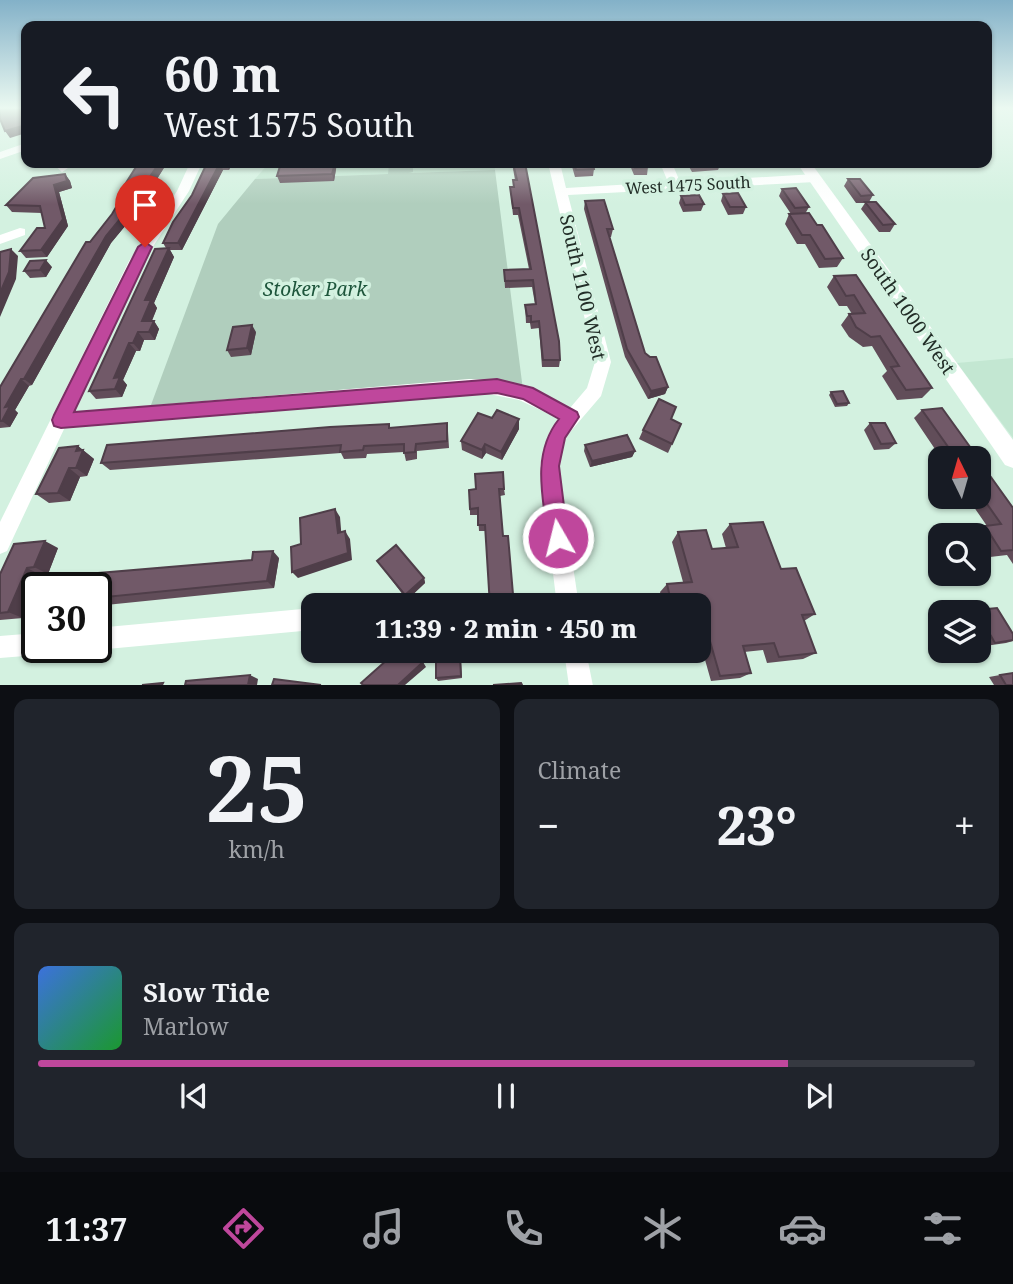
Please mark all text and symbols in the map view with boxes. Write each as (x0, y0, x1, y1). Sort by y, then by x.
text: 60 m (164, 40, 280, 106)
icon: left (49, 49, 140, 140)
text: West 1575 South (164, 103, 414, 146)
street label: West 1475 South (625, 171, 751, 199)
pin (115, 175, 175, 247)
icon: arrive (126, 186, 164, 224)
street label: South 1100 West (554, 212, 612, 363)
street label: South 1000 West (855, 243, 961, 380)
park label: Stoker Park (263, 276, 368, 302)
north arrow (928, 446, 990, 509)
map controls (928, 446, 991, 663)
position arrow (521, 501, 595, 575)
button: search (928, 523, 991, 586)
speed limit sign: 30 (21, 572, 112, 663)
button: layers (928, 600, 991, 663)
text: 11:39 · 2 min · 450 m (375, 610, 637, 646)
text: 25 (205, 725, 308, 849)
text: Climate (538, 754, 621, 786)
text: 23° (717, 789, 797, 860)
text: − (538, 799, 560, 851)
text: + (954, 799, 975, 851)
text: km/h (229, 833, 285, 865)
text: Slow Tide (143, 974, 270, 1010)
text: Marlow (143, 1010, 229, 1042)
icon: previous (175, 1077, 213, 1115)
icon: pause (487, 1077, 525, 1115)
icon: next (800, 1077, 838, 1115)
icon: directions (219, 1204, 268, 1253)
icon: music (359, 1204, 408, 1253)
icon: phone (499, 1204, 548, 1253)
icon: climate (638, 1204, 687, 1253)
icon: car (778, 1204, 827, 1253)
icon: filters (918, 1204, 967, 1253)
text: 11:37 (45, 1207, 128, 1250)

